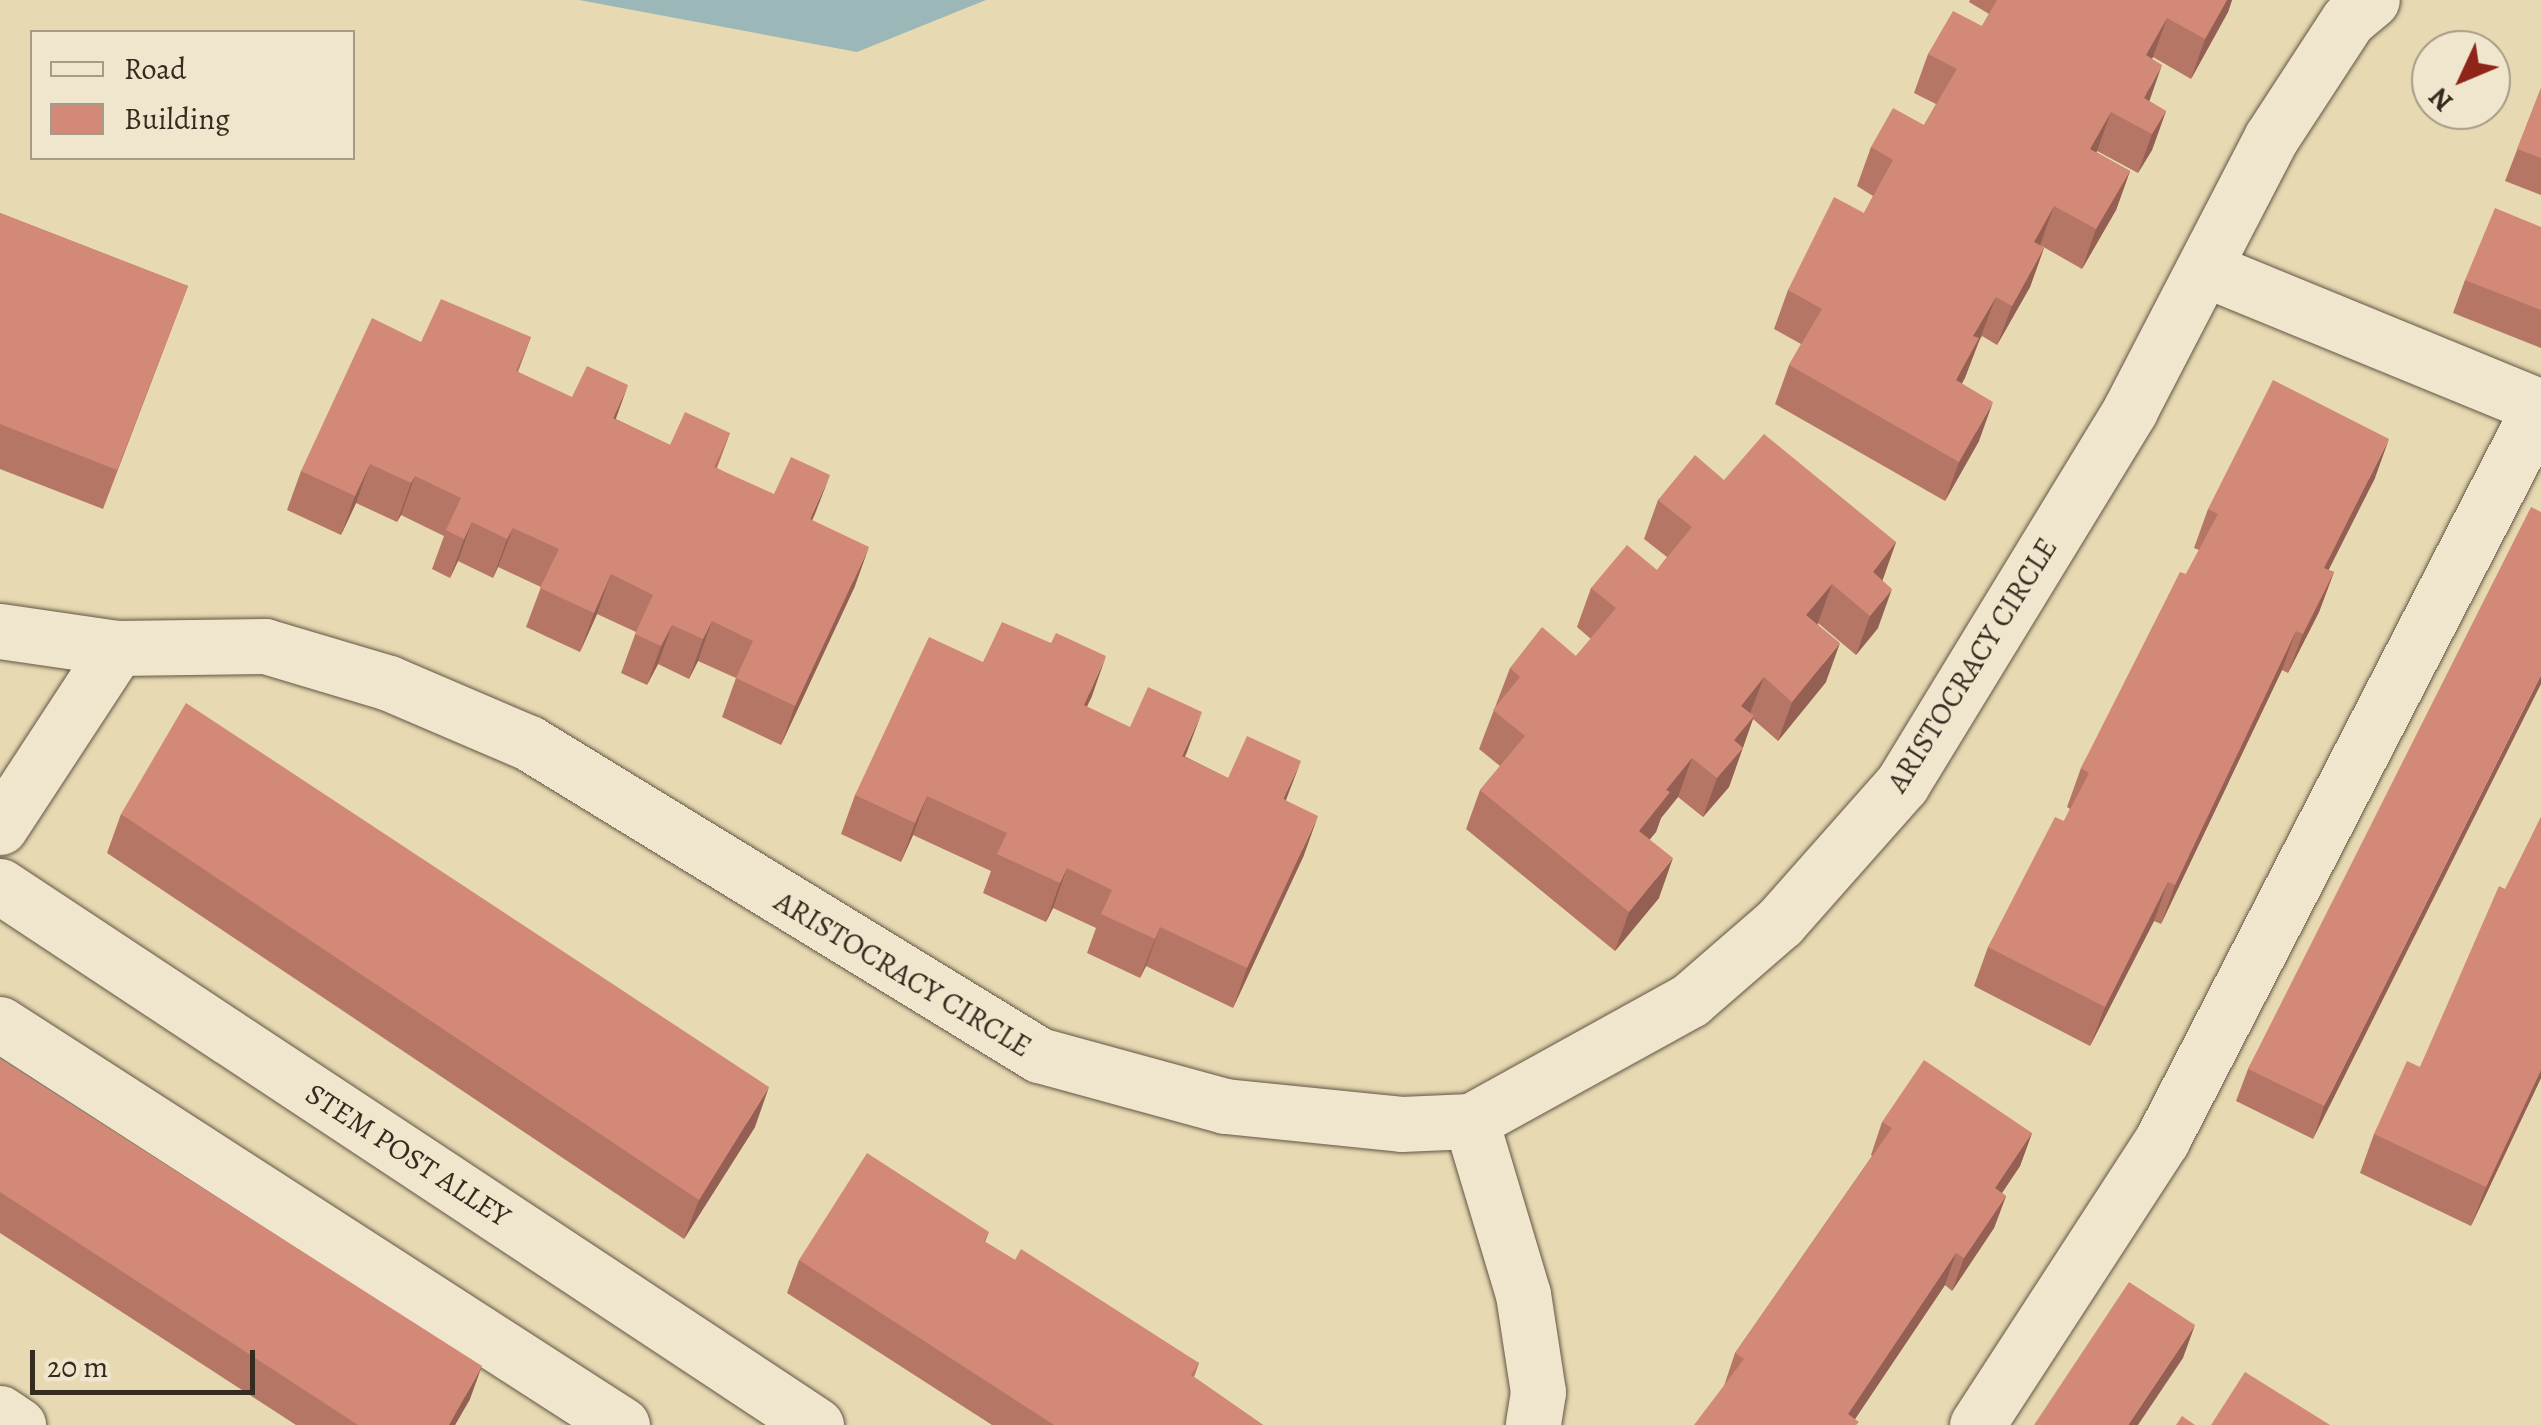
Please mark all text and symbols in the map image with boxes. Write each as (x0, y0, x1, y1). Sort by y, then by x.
legend (30, 30, 355, 160)
north arrow (2411, 30, 2511, 130)
text: Road (124, 49, 186, 89)
text: N (2420, 79, 2462, 120)
text: Building (124, 99, 230, 139)
street label: ARISTOCRACY CIRCLE (1879, 531, 2065, 799)
street label: ARISTOCRACY CIRCLE (768, 883, 1038, 1065)
street label: STEM POST ALLEY (299, 1075, 517, 1235)
scale bar (35, 1330, 260, 1392)
text: 20 m (47, 1347, 108, 1387)

